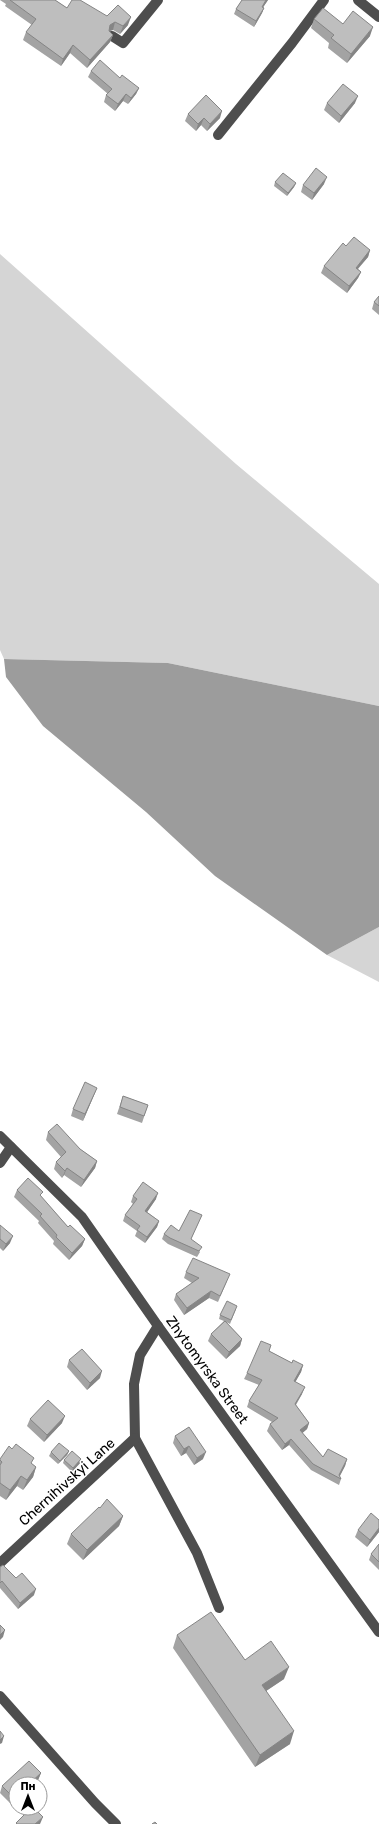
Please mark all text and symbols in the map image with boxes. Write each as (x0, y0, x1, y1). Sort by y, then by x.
street label: Zhytomyrska Street (162, 1313, 252, 1428)
street label: Chernihivskyi Lane (16, 1434, 119, 1530)
north arrow (8, 1776, 48, 1816)
text: Пн (20, 1780, 36, 1793)

